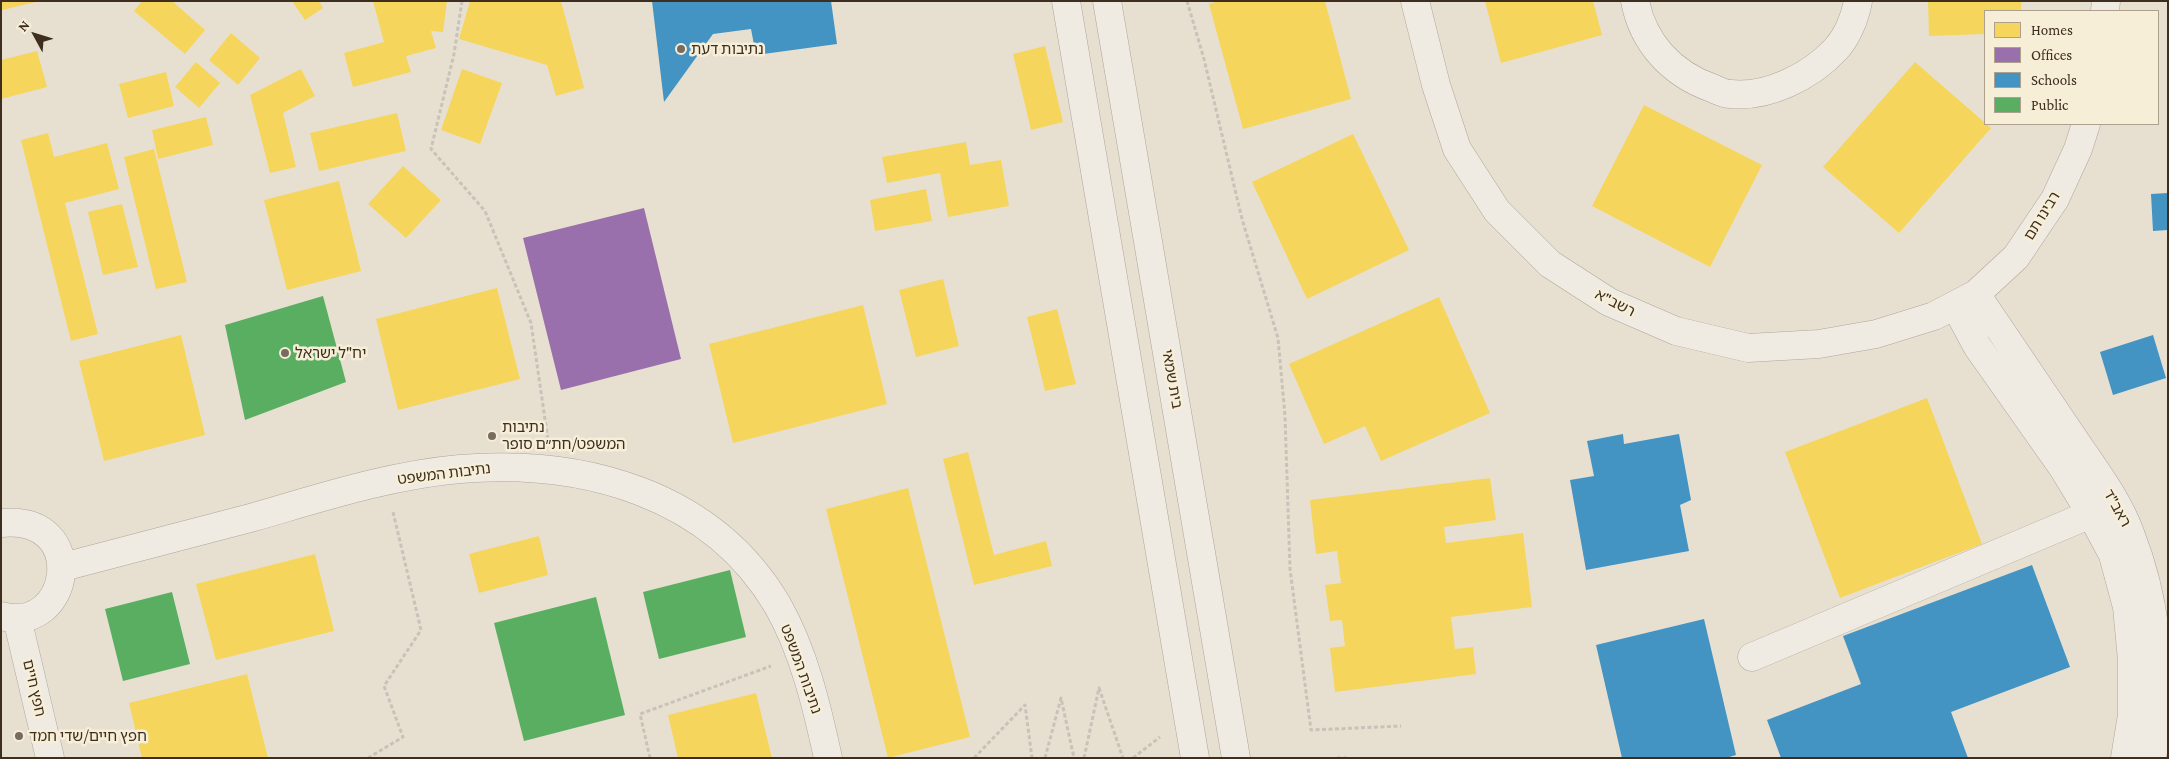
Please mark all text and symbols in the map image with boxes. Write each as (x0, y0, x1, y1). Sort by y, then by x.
north arrow (10, 10, 60, 60)
legend (1984, 10, 2159, 125)
text: N (14, 17, 33, 34)
text: Homes (2031, 22, 2073, 38)
place label: נתיבות דעת (691, 40, 764, 58)
marker: נתיבות דעת (675, 43, 687, 55)
text: Offices (2031, 47, 2072, 63)
text: Schools (2031, 72, 2077, 88)
text: Public (2031, 97, 2068, 113)
street label: רבינו תם (2020, 188, 2064, 244)
street label: רשב"א (1592, 285, 1638, 321)
place label: יח"ל ישראל (295, 344, 366, 362)
marker: יח"ל ישראל (279, 347, 291, 359)
street label: בית שמאי (1158, 348, 1186, 410)
place label: נתיבות המשפט/חת״ם סופר (502, 418, 626, 453)
marker: נתיבות המשפט/חת״ם סופר (486, 430, 498, 442)
street label: נתיבות המשפט (396, 459, 492, 489)
street label: ראב"ד (2099, 486, 2135, 530)
street label: נתיבות המשפט (776, 622, 826, 716)
street label: חפץ חיים (19, 658, 49, 718)
place label: חפץ חיים/שדי חמד (29, 727, 147, 745)
marker: חפץ חיים/שדי חמד (13, 730, 25, 742)

